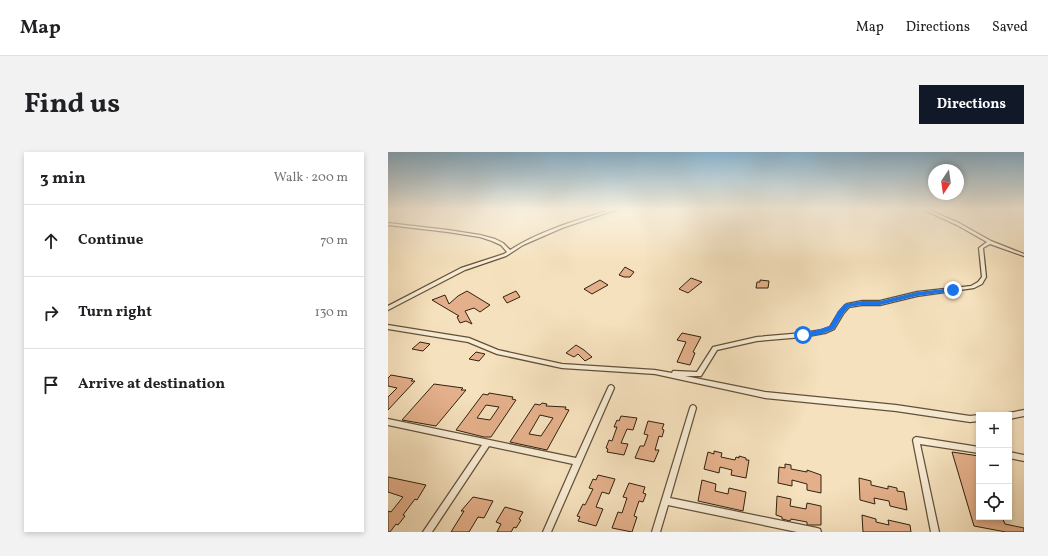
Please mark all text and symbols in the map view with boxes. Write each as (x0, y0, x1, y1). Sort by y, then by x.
text: Map (20, 15, 61, 41)
text: Map (856, 18, 884, 37)
text: Directions (906, 18, 970, 37)
text: Saved (992, 18, 1028, 37)
text: Find us (24, 85, 120, 124)
button: Directions (919, 85, 1024, 124)
north arrow (928, 164, 964, 200)
text: 3 min (40, 167, 86, 190)
text: Walk · 200 m (274, 169, 348, 187)
icon: ahead (40, 230, 62, 252)
text: Continue (78, 230, 143, 251)
text: 70 m (320, 232, 348, 250)
route end (944, 281, 962, 299)
icon: right (40, 302, 62, 324)
text: Turn right (78, 302, 152, 323)
text: 130 m (315, 304, 348, 322)
route start (794, 326, 812, 344)
icon: arrive (40, 374, 62, 396)
text: Arrive at destination (78, 374, 225, 395)
map controls (976, 412, 1012, 520)
button: + (976, 412, 1012, 448)
button: − (976, 448, 1012, 484)
button: locate (976, 484, 1012, 520)

